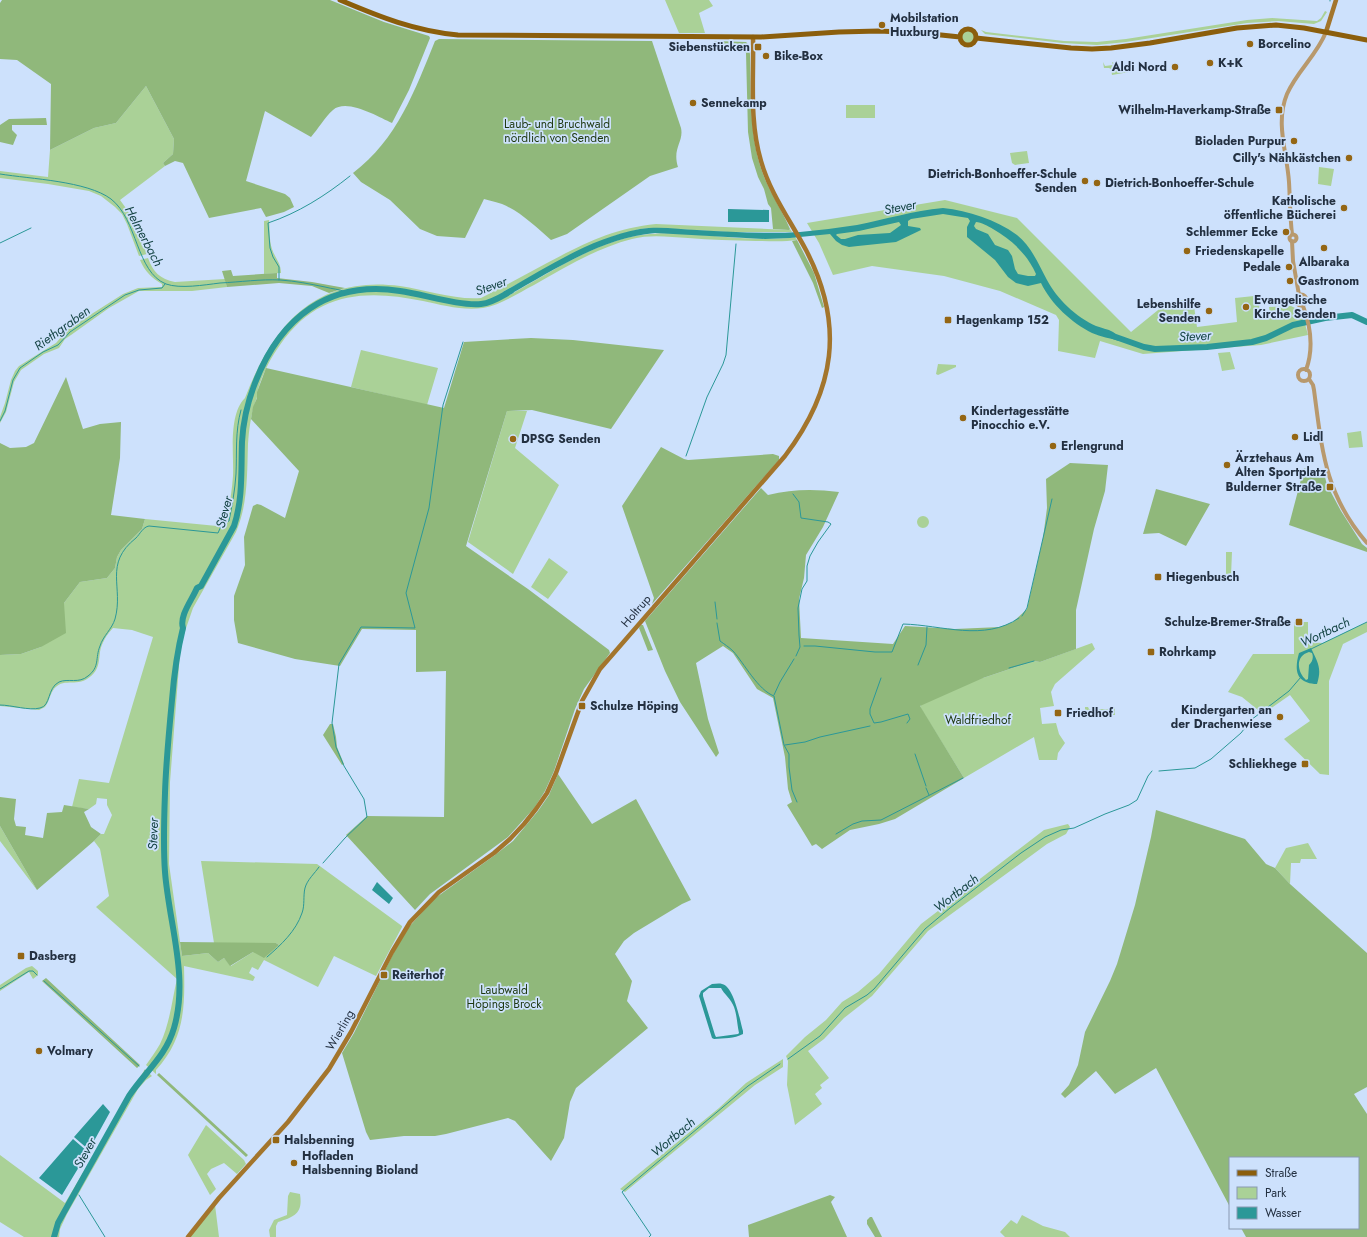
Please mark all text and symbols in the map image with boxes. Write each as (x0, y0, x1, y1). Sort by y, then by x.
place label: Mobilstation Huxburg (890, 9, 959, 41)
marker: Mobilstation Huxburg (877, 20, 887, 30)
place label: Borcelino (1258, 35, 1311, 53)
place label: Siebenstücken (668, 38, 750, 56)
marker: Borcelino (1245, 39, 1255, 49)
marker: Siebenstücken (753, 42, 763, 52)
place label: Bike-Box (774, 47, 823, 65)
marker: Bike-Box (761, 51, 771, 61)
place label: K+K (1218, 54, 1243, 72)
place label: Aldi Nord (1111, 58, 1167, 76)
marker: K+K (1205, 58, 1215, 68)
marker: Aldi Nord (1170, 62, 1180, 72)
place label: Sennekamp (701, 94, 767, 112)
marker: Sennekamp (688, 98, 698, 108)
place label: Wilhelm-Haverkamp-Straße (1118, 101, 1271, 119)
marker: Wilhelm-Haverkamp-Straße (1274, 105, 1284, 115)
park label: Laub- und Bruchwald nördlich von Senden (504, 115, 610, 147)
place label: Bioladen Purpur (1195, 132, 1286, 150)
marker: Bioladen Purpur (1289, 136, 1299, 146)
place label: Cilly's Nähkästchen (1233, 149, 1341, 167)
marker: Cilly's Nähkästchen (1344, 153, 1354, 163)
place label: Dietrich-Bonhoeffer-Schule Senden (928, 165, 1077, 197)
place label: Dietrich-Bonhoeffer-Schule (1105, 174, 1254, 192)
marker: Dietrich-Bonhoeffer-Schule Senden (1080, 176, 1090, 186)
marker: Dietrich-Bonhoeffer-Schule (1092, 178, 1102, 188)
place label: Katholische öffentliche Bücherei (1224, 192, 1336, 224)
water label: Stever (882, 194, 918, 219)
water label: Helmerbach (120, 202, 168, 270)
marker: Katholische öffentliche Bücherei (1339, 203, 1349, 213)
place label: Schlemmer Ecke (1186, 223, 1278, 241)
marker: Schlemmer Ecke (1281, 227, 1291, 237)
place label: Friedenskapelle (1195, 242, 1284, 260)
marker: Albaraka (1319, 243, 1329, 253)
marker: Friedenskapelle (1182, 246, 1192, 256)
place label: Albaraka (1298, 253, 1349, 271)
place label: Pedale (1243, 258, 1281, 276)
marker: Pedale (1284, 262, 1294, 272)
water label: Stever (473, 271, 510, 300)
place label: Gastronom (1298, 272, 1359, 290)
marker: Gastronom (1285, 276, 1295, 286)
place label: Evangelische Kirche Senden (1254, 291, 1336, 323)
place label: Lebenshilfe Senden (1137, 295, 1201, 327)
water label: Riethgraben (30, 301, 94, 355)
marker: Evangelische Kirche Senden (1241, 302, 1251, 312)
marker: Lebenshilfe Senden (1204, 306, 1214, 316)
place label: Hagenkamp 152 (956, 311, 1049, 329)
marker: Hagenkamp 152 (943, 315, 953, 325)
water label: Stever (1178, 326, 1212, 346)
place label: Kindertagesstätte Pinocchio e.V. (971, 402, 1069, 434)
marker: Kindertagesstätte Pinocchio e.V. (958, 413, 968, 423)
place label: Lidl (1303, 428, 1323, 446)
place label: DPSG Senden (521, 430, 601, 448)
marker: Lidl (1290, 432, 1300, 442)
marker: DPSG Senden (508, 434, 518, 444)
place label: Erlengrund (1061, 437, 1124, 455)
marker: Erlengrund (1048, 441, 1058, 451)
place label: Ärztehaus Am Alten Sportplatz (1234, 449, 1327, 481)
marker: Ärztehaus Am Alten Sportplatz (1222, 460, 1232, 470)
place label: Bulderner Straße (1226, 478, 1322, 496)
marker: Bulderner Straße (1325, 482, 1335, 492)
water label: Stever (211, 493, 238, 530)
place label: Hiegenbusch (1166, 568, 1239, 586)
marker: Hiegenbusch (1153, 572, 1163, 582)
street label: Holtrup (617, 591, 655, 631)
water label: Wortbach (1297, 612, 1353, 652)
place label: Schulze-Bremer-Straße (1164, 613, 1291, 631)
marker: Schulze-Bremer-Straße (1294, 617, 1304, 627)
place label: Rohrkamp (1159, 643, 1217, 661)
marker: Rohrkamp (1146, 647, 1156, 657)
place label: Schulze Höping (590, 697, 678, 715)
marker: Schulze Höping (577, 701, 587, 711)
place label: Kindergarten an der Drachenwiese (1171, 701, 1272, 733)
place label: Friedhof (1066, 704, 1114, 722)
marker: Friedhof (1053, 708, 1063, 718)
park label: Waldfriedhof (945, 711, 1012, 729)
marker: Kindergarten an der Drachenwiese (1275, 712, 1285, 722)
place label: Schliekhege (1228, 755, 1297, 773)
marker: Schliekhege (1300, 759, 1310, 769)
water label: Stever (143, 817, 163, 851)
water label: Wortbach (929, 869, 983, 917)
place label: Dasberg (29, 947, 76, 965)
marker: Dasberg (16, 951, 26, 961)
place label: Reiterhof (392, 966, 444, 984)
marker: Reiterhof (379, 970, 389, 980)
park label: Laubwald Höpings Brock (467, 981, 542, 1013)
street label: Wierling (321, 1006, 359, 1054)
place label: Volmary (46, 1042, 94, 1060)
marker: Volmary (34, 1046, 44, 1056)
water label: Wortbach (647, 1113, 700, 1161)
place label: Halsbenning (284, 1131, 354, 1149)
water label: Stever (69, 1134, 101, 1172)
marker: Halsbenning (271, 1135, 281, 1145)
place label: Hofladen Halsbenning Bioland (302, 1147, 418, 1179)
legend (1229, 1157, 1359, 1229)
marker: Hofladen Halsbenning Bioland (289, 1158, 299, 1168)
text: Straße (1265, 1164, 1297, 1182)
text: Park (1265, 1184, 1287, 1202)
text: Wasser (1265, 1204, 1302, 1222)

